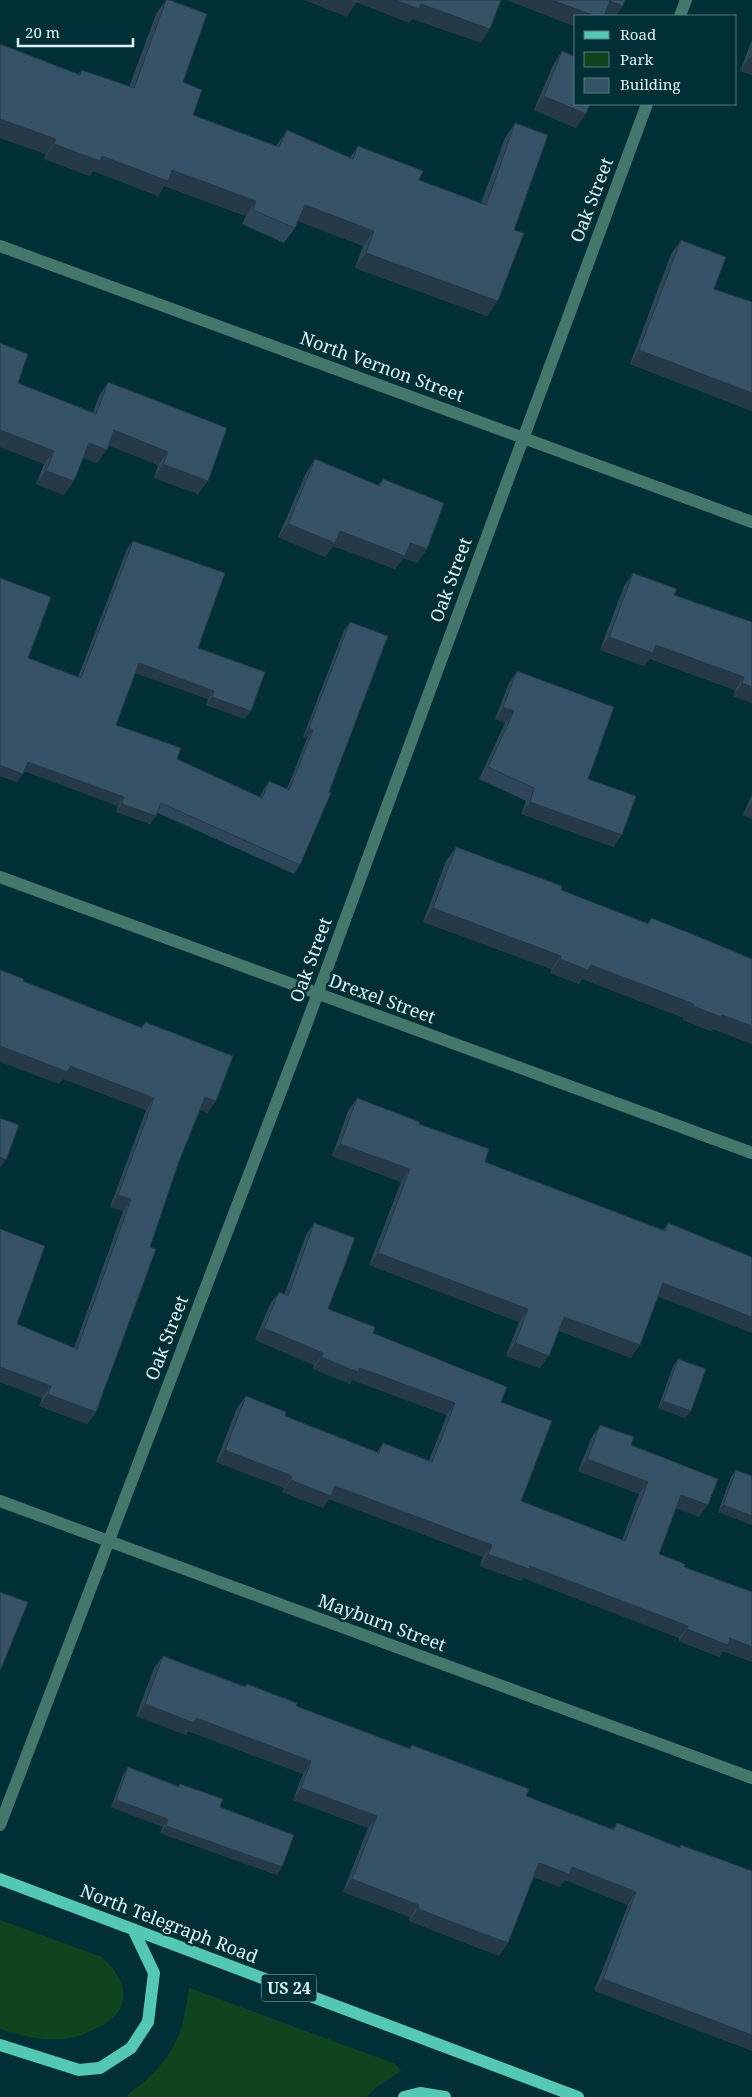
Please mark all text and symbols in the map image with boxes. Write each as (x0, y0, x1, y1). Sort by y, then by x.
scale bar (18, 15, 132, 47)
legend (574, 15, 737, 105)
text: 20 m (25, 22, 60, 42)
text: Road (620, 24, 656, 44)
text: Park (620, 49, 654, 69)
text: Building (620, 74, 681, 94)
street label: Oak Street (564, 154, 618, 245)
street label: North Vernon Street (297, 325, 468, 407)
street label: Oak Street (424, 534, 477, 626)
street label: Oak Street (284, 914, 337, 1006)
street label: Drexel Street (326, 968, 439, 1028)
street label: Oak Street (139, 1292, 193, 1383)
street label: Mayburn Street (315, 1588, 450, 1656)
street label: North Telegraph Road (77, 1878, 262, 1968)
road number: US 24 (262, 1975, 316, 2002)

